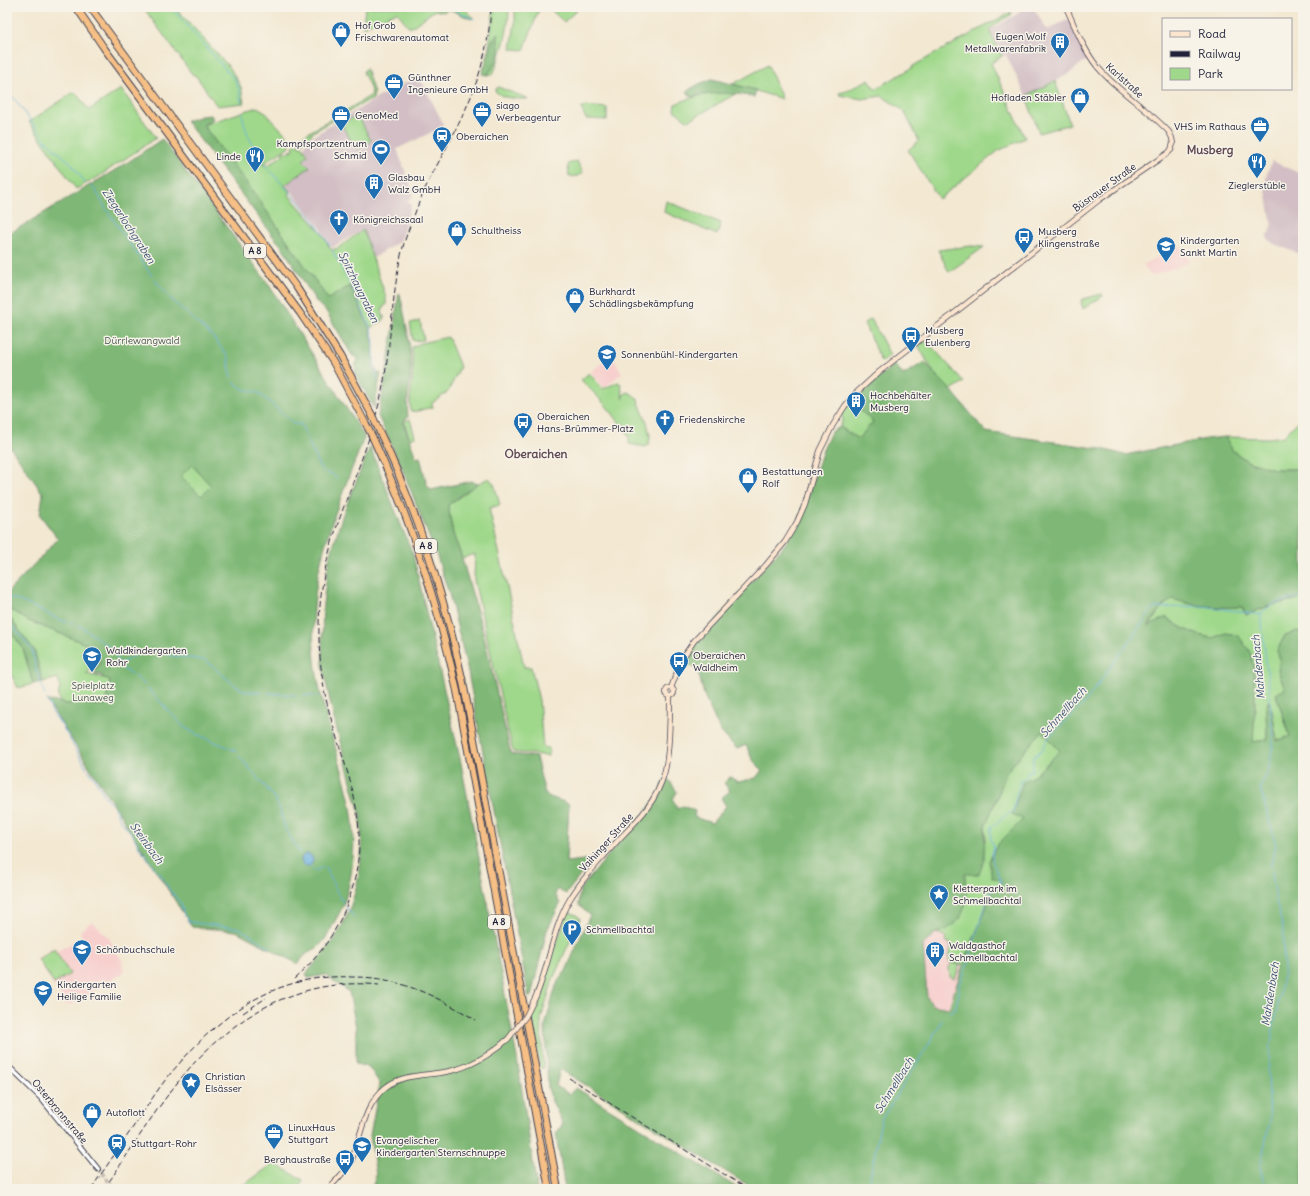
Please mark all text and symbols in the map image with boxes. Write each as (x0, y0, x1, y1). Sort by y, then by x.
legend (1162, 18, 1292, 90)
place label: Hof Grob Frischwarenautomat (355, 19, 449, 44)
shop icon: Hof Grob Frischwarenautomat (330, 20, 352, 48)
text: Road (1198, 26, 1226, 41)
place label: Eugen Wolf Metallwarenfabrik (965, 30, 1047, 55)
building icon: Eugen Wolf Metallwarenfabrik (1049, 31, 1071, 59)
text: Railway (1198, 46, 1241, 61)
street label: Karlstraße (1103, 60, 1146, 101)
text: Park (1198, 66, 1223, 81)
place label: Günthner Ingenieure GmbH (408, 71, 489, 96)
office icon: Günthner Ingenieure GmbH (383, 72, 405, 100)
shop icon: Hofladen Stäbler (1069, 86, 1091, 114)
place label: Hofladen Stäbler (991, 91, 1066, 104)
place label: siago Werbeagentur (496, 99, 561, 124)
office icon: siago Werbeagentur (471, 100, 493, 128)
office icon: GenoMed (330, 104, 352, 132)
place label: GenoMed (355, 109, 398, 122)
office icon: VHS im Rathaus (1249, 115, 1271, 143)
place label: VHS im Rathaus (1174, 120, 1246, 133)
station icon: Oberaichen (431, 125, 453, 153)
place label: Oberaichen (456, 130, 509, 143)
place label: Kampfsportzentrum Schmid (276, 137, 367, 162)
sports icon: Kampfsportzentrum Schmid (370, 138, 392, 166)
district label: Musberg (1187, 142, 1234, 158)
restaurant icon: Linde (244, 145, 266, 173)
place label: Linde (216, 150, 241, 163)
restaurant icon: Zieglerstüble (1246, 151, 1268, 179)
street label: Büsnauer Straße (1070, 160, 1139, 215)
place label: Glasbau Walz GmbH (388, 171, 441, 196)
building icon: Glasbau Walz GmbH (363, 172, 385, 200)
place label: Zieglerstüble (1228, 179, 1286, 192)
water label: Ziegerlochgraben (99, 186, 159, 267)
church icon: Königreichssaal (328, 208, 350, 236)
place label: Königreichssaal (353, 213, 423, 226)
shop icon: Schultheiss (446, 219, 468, 247)
place label: Schultheiss (471, 224, 522, 237)
place label: Musberg Klingenstraße (1038, 225, 1100, 250)
bus stop icon: Musberg Klingenstraße (1013, 226, 1035, 254)
place label: Kindergarten Sankt Martin (1180, 234, 1239, 259)
school or university icon: Kindergarten Sankt Martin (1155, 235, 1177, 263)
road number: A 8 (244, 244, 266, 258)
water label: Spitzhaugraben (336, 249, 383, 326)
place label: Burkhardt Schädlingsbekämpfung (589, 285, 694, 310)
shop icon: Burkhardt Schädlingsbekämpfung (564, 286, 586, 314)
place label: Musberg Eulenberg (925, 324, 970, 349)
bus stop icon: Musberg Eulenberg (900, 325, 922, 353)
park label: Dürrlewangwald (104, 334, 180, 347)
school or university icon: Sonnenbühl-Kindergarten (596, 343, 618, 371)
place label: Sonnenbühl-Kindergarten (621, 348, 738, 361)
place label: Hochbehälter Musberg (870, 389, 931, 414)
building icon: Hochbehälter Musberg (845, 390, 867, 418)
church icon: Friedenskirche (654, 408, 676, 436)
place label: Oberaichen Hans-Brümmer-Platz (537, 410, 634, 435)
bus stop icon: Oberaichen Hans-Brümmer-Platz (512, 411, 534, 439)
place label: Friedenskirche (679, 413, 745, 426)
district label: Oberaichen (504, 446, 568, 461)
place label: Bestattungen Rolf (762, 465, 823, 490)
shop icon: Bestattungen Rolf (737, 466, 759, 494)
road number: A 8 (415, 539, 437, 553)
water label: Mahdenbach (1248, 634, 1268, 700)
place label: Waldkindergarten Rohr (106, 644, 187, 669)
school or university icon: Waldkindergarten Rohr (81, 645, 103, 673)
place label: Oberaichen Waldheim (693, 649, 746, 674)
bus stop icon: Oberaichen Waldheim (668, 650, 690, 678)
park label: Spielplatz Lunaweg (72, 679, 115, 704)
water label: Schmellbach (1037, 683, 1090, 740)
street label: Vaihinger Straße (577, 810, 636, 874)
water label: Steinbach (127, 819, 167, 867)
place label: Kletterpark im Schmellbachtal (953, 882, 1021, 907)
place icon: Kletterpark im Schmellbachtal (928, 883, 950, 911)
road number: A 8 (488, 915, 510, 929)
parking icon: Schmellbachtal (561, 918, 583, 946)
place label: Schmellbachtal (586, 923, 654, 936)
school or university icon: Schönbuchschule (71, 938, 93, 966)
place label: Waldgasthof Schmellbachtal (949, 939, 1017, 964)
building icon: Waldgasthof Schmellbachtal (924, 940, 946, 968)
place label: Schönbuchschule (96, 943, 175, 956)
water label: Mahdenbach (1258, 960, 1282, 1027)
place label: Kindergarten Heilige Familie (57, 978, 121, 1003)
school or university icon: Kindergarten Heilige Familie (32, 979, 54, 1007)
water label: Schmellbach (871, 1054, 917, 1115)
place label: Christian Elsässer (205, 1070, 246, 1095)
place icon: Christian Elsässer (180, 1071, 202, 1099)
street label: Osterbronnstraße (29, 1076, 90, 1146)
shop icon: Autoflott (81, 1101, 103, 1129)
place label: Autoflott (106, 1106, 146, 1119)
place label: LinuxHaus Stuttgart (288, 1121, 336, 1146)
office icon: LinuxHaus Stuttgart (263, 1122, 285, 1150)
station icon: Stuttgart-Rohr (106, 1132, 128, 1160)
place label: Evangelischer Kindergarten Sternschnuppe (376, 1134, 505, 1159)
school or university icon: Evangelischer Kindergarten Sternschnuppe (351, 1135, 373, 1163)
place label: Stuttgart-Rohr (131, 1137, 197, 1150)
bus stop icon: Berghaustraße (334, 1148, 356, 1176)
place label: Berghaustraße (264, 1153, 331, 1166)

